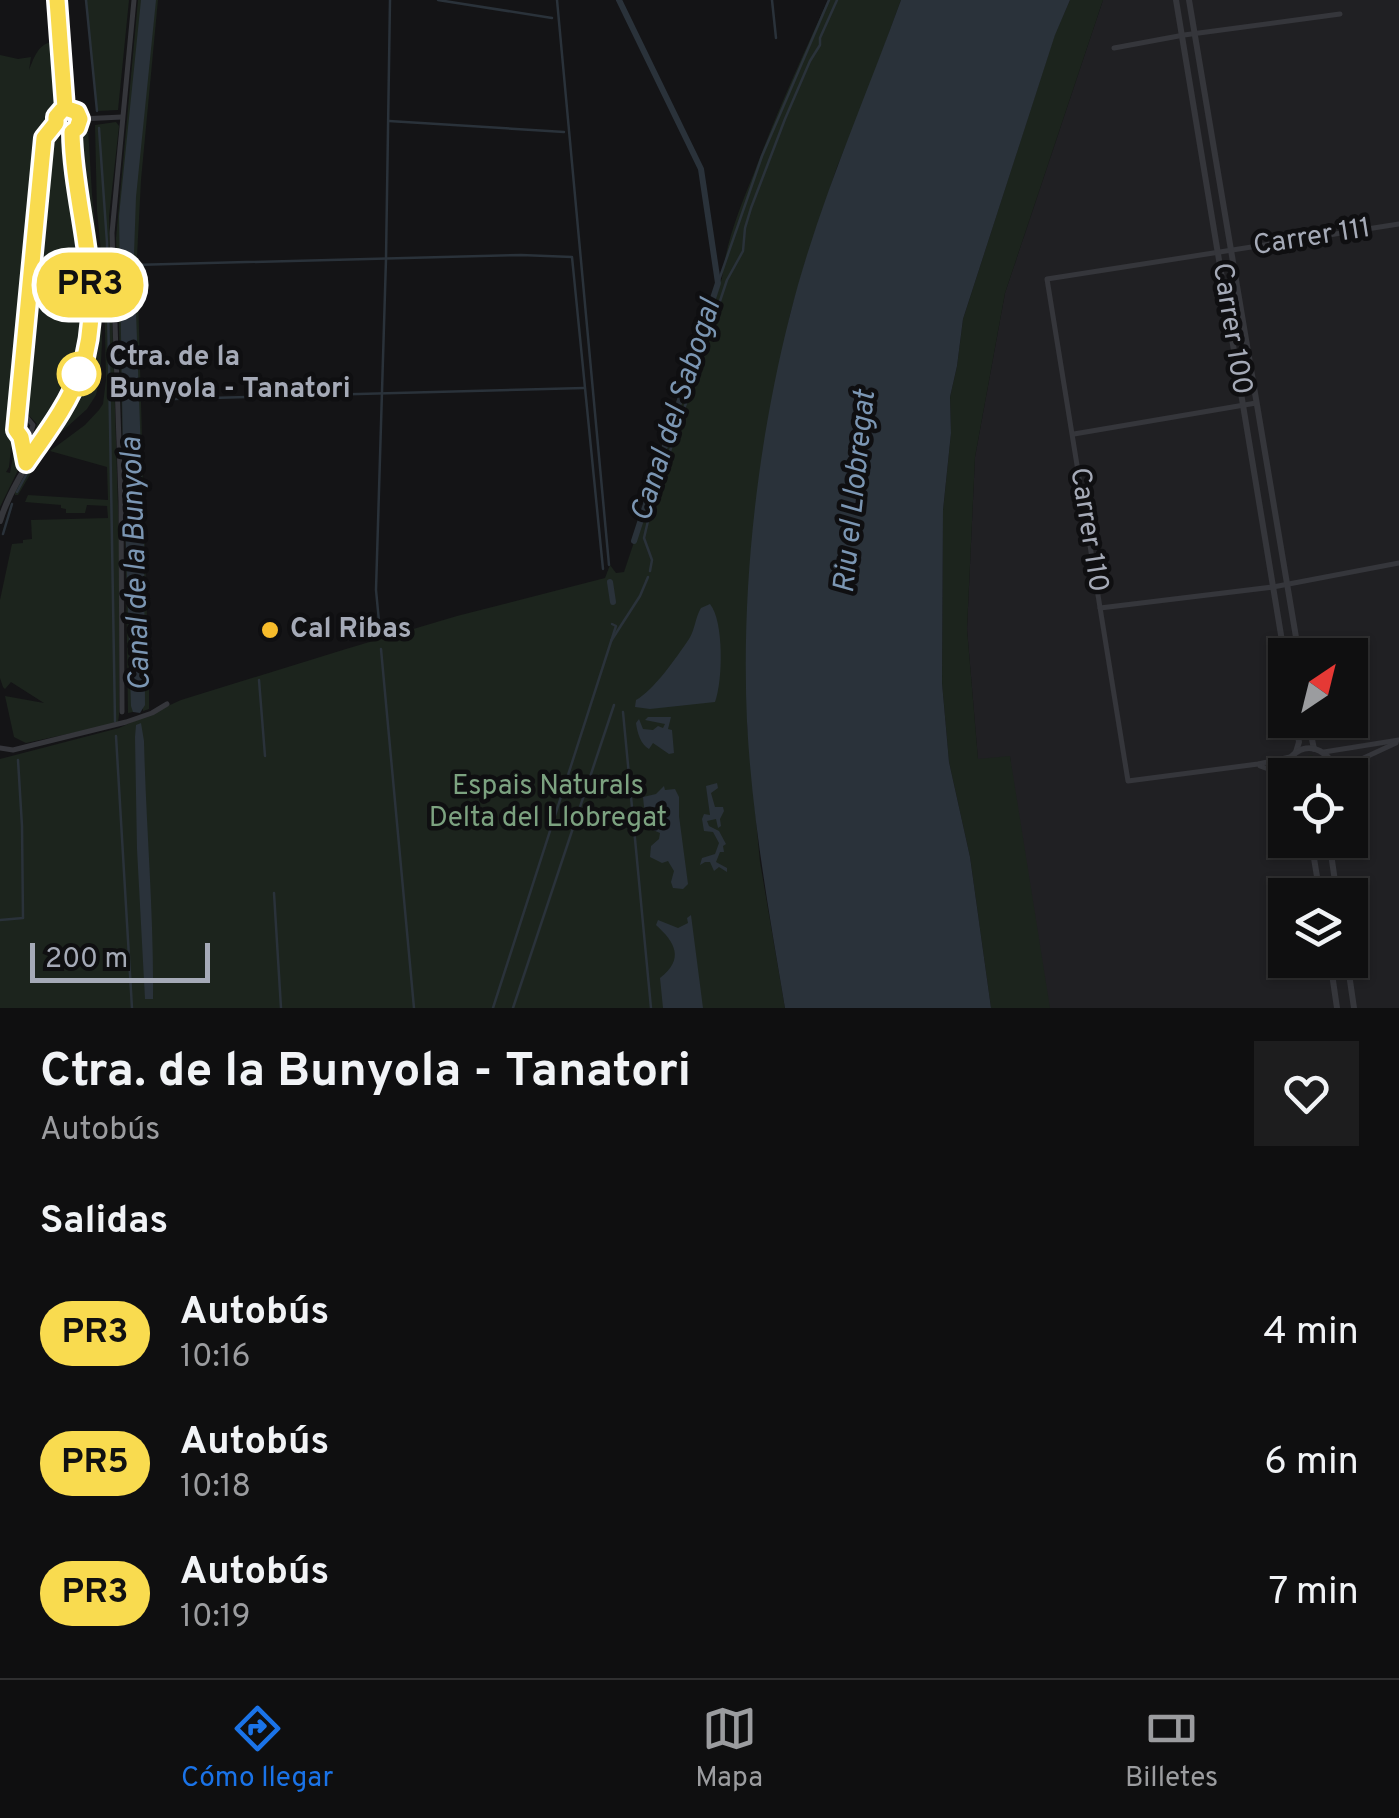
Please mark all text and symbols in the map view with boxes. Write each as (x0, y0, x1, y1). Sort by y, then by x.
street label: Carrer 111 (1251, 211, 1373, 265)
line badge: PR3 (32, 252, 148, 318)
street label: Carrer 100 (1203, 260, 1259, 398)
text: PR3 (57, 263, 123, 307)
water label: Canal del Sabogal (624, 294, 731, 527)
place label: Ctra. de la Bunyola - Tanatori (109, 340, 351, 408)
marker: Ctra. de la Bunyola - Tanatori (58, 353, 100, 395)
water label: Riu el Llobregat (827, 387, 885, 595)
water label: Canal de la Bunyola (114, 436, 160, 692)
street label: Carrer 110 (1060, 465, 1116, 595)
place label: Cal Ribas (290, 612, 412, 648)
marker: Cal Ribas (259, 619, 281, 641)
north arrow (1268, 638, 1368, 738)
map controls (1268, 638, 1368, 978)
button: locate (1268, 758, 1368, 858)
park label: Espais Naturals Delta del Llobregat (429, 769, 667, 837)
button: layers (1268, 878, 1368, 978)
scale bar (30, 938, 210, 983)
text: 200 m (45, 942, 128, 978)
button: heart (1254, 1041, 1359, 1146)
text: Ctra. de la Bunyola - Tanatori (40, 1043, 691, 1103)
text: Autobús (40, 1111, 160, 1151)
text: Salidas (40, 1198, 168, 1247)
text: Autobús (180, 1289, 329, 1338)
text: 4 min (1263, 1309, 1359, 1358)
text: PR3 (62, 1311, 128, 1355)
text: 10:16 (180, 1338, 251, 1378)
text: Autobús (180, 1419, 329, 1468)
text: 6 min (1264, 1439, 1359, 1488)
text: PR5 (61, 1441, 129, 1485)
text: 10:18 (180, 1468, 251, 1508)
text: Autobús (180, 1549, 329, 1598)
text: 7 min (1269, 1569, 1359, 1618)
text: PR3 (62, 1571, 128, 1615)
text: 10:19 (180, 1598, 251, 1638)
tab: Cómo llegar (181, 1701, 333, 1797)
tab: Mapa (695, 1701, 763, 1797)
tab: Billetes (1125, 1701, 1218, 1797)

